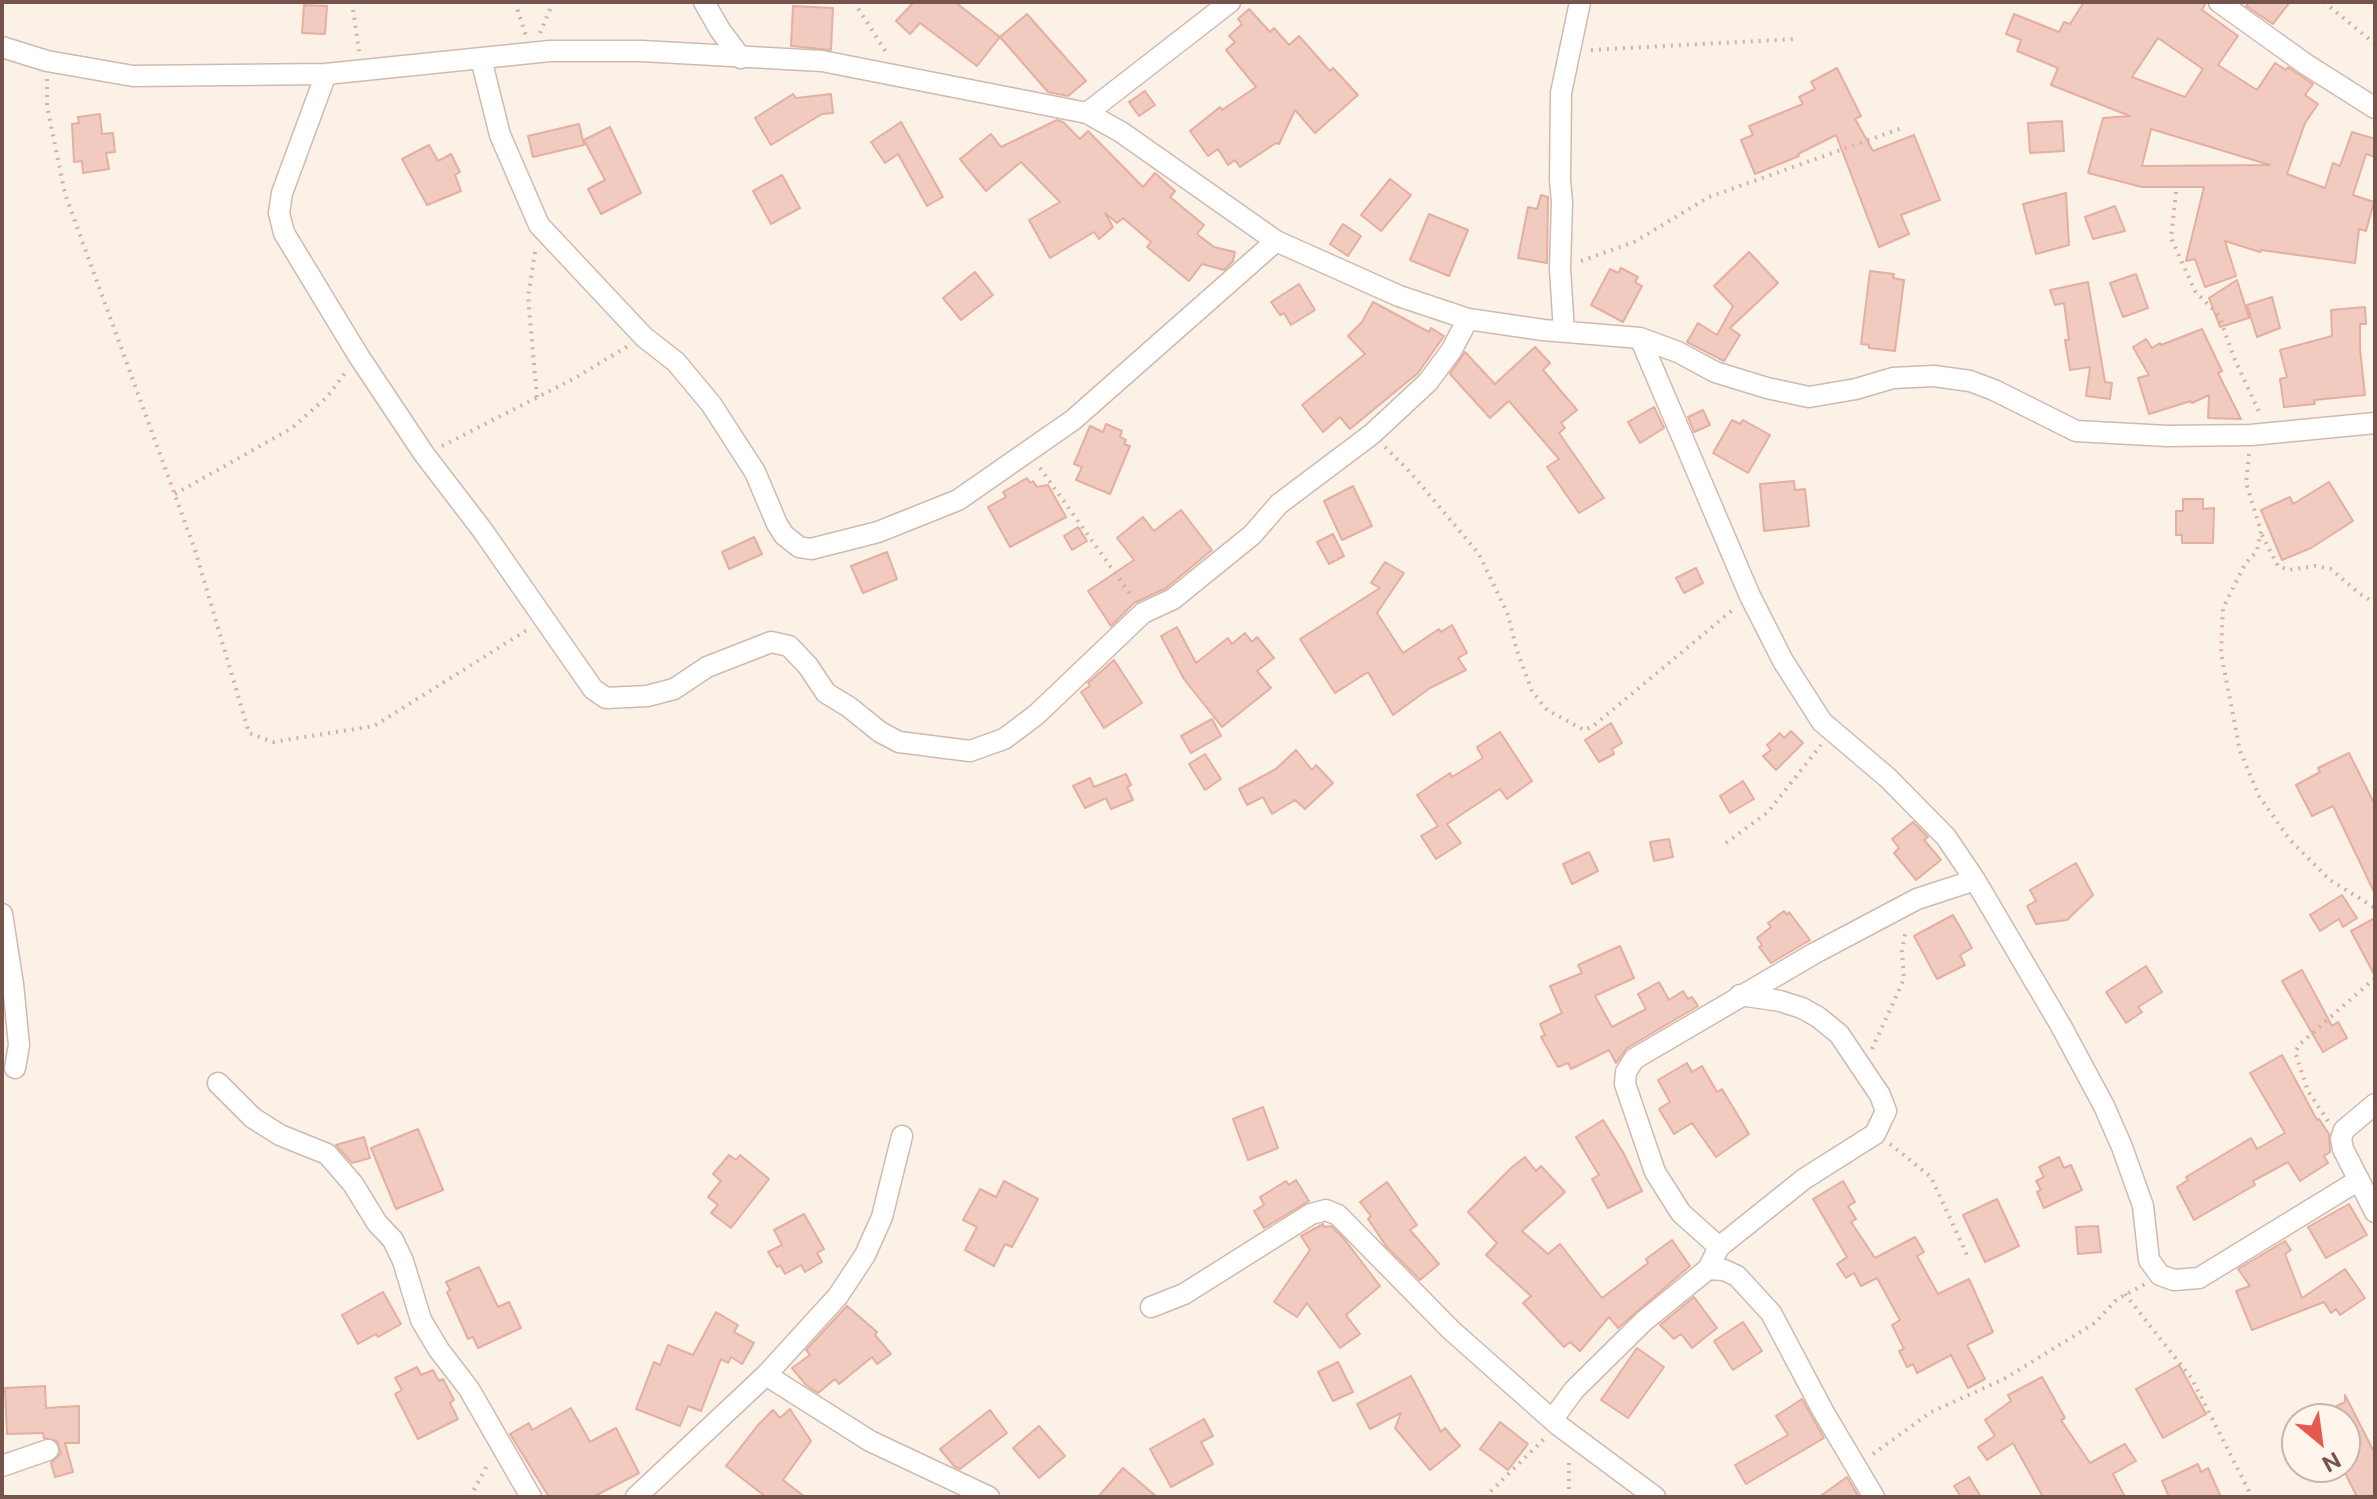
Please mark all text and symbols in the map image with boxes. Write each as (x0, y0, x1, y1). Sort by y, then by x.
north arrow (2281, 1403, 2361, 1483)
text: N (2318, 1447, 2345, 1478)

